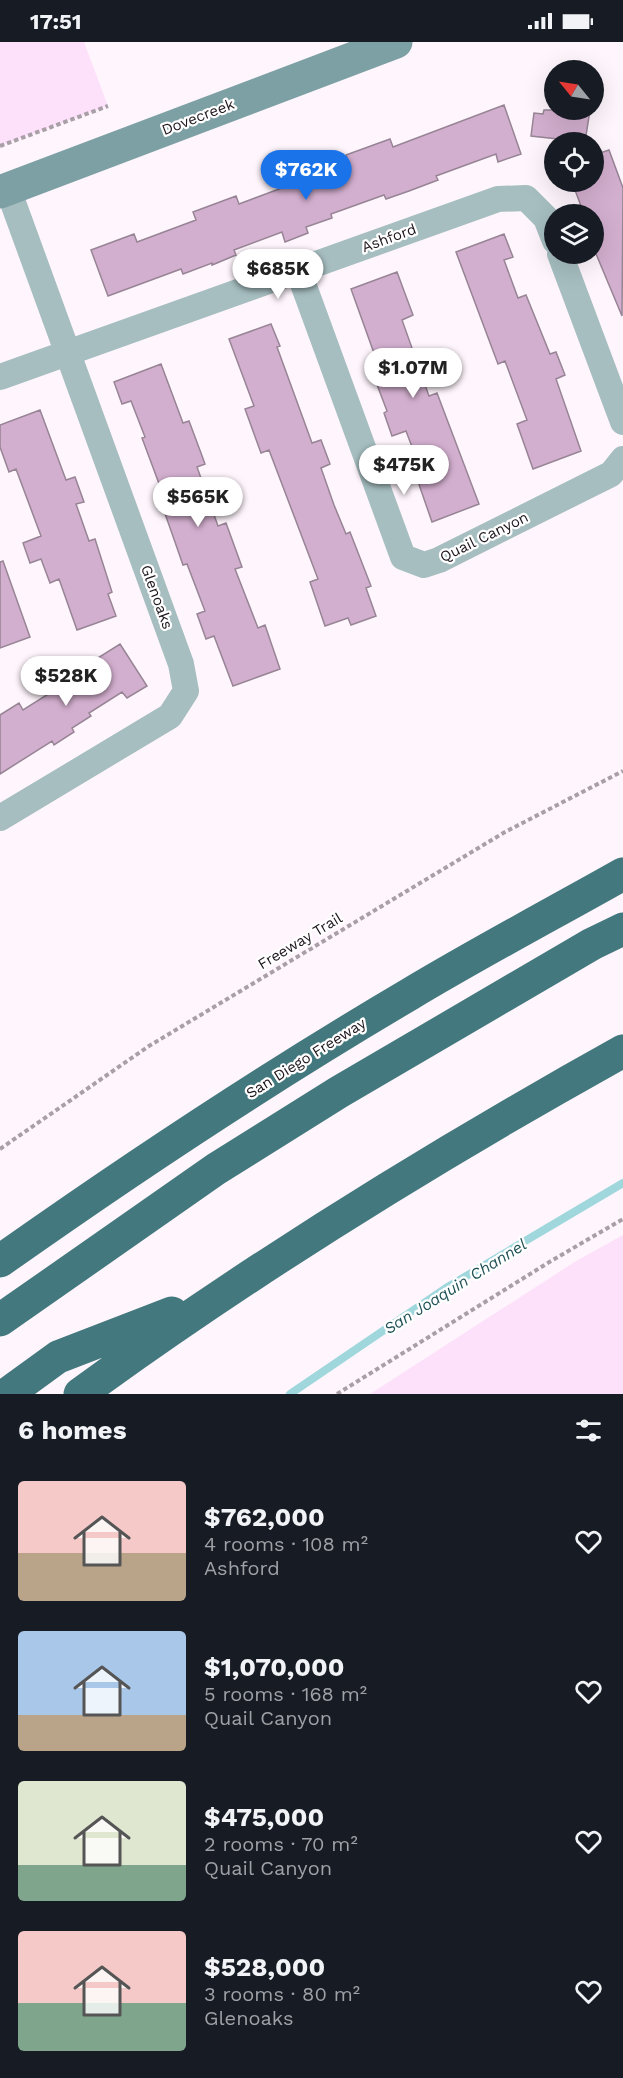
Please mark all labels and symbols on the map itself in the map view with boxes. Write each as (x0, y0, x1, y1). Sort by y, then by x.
north arrow (544, 60, 604, 120)
street label: Dovecreek (159, 95, 237, 139)
pin: $762K (264, 150, 348, 201)
street label: Ashford (359, 220, 419, 256)
pin: $685K (236, 249, 320, 300)
pin: $1.07M (364, 348, 462, 399)
pin: $475K (362, 445, 446, 496)
pin: $565K (156, 477, 240, 528)
street label: Quail Canyon (437, 508, 531, 566)
street label: Glenoaks (137, 562, 177, 632)
pin: $528K (24, 656, 108, 707)
street label: Freeway Trail (255, 909, 346, 973)
street label: San Diego Freeway (243, 1014, 369, 1102)
water label: San Joaquin Channel (380, 1235, 530, 1338)

